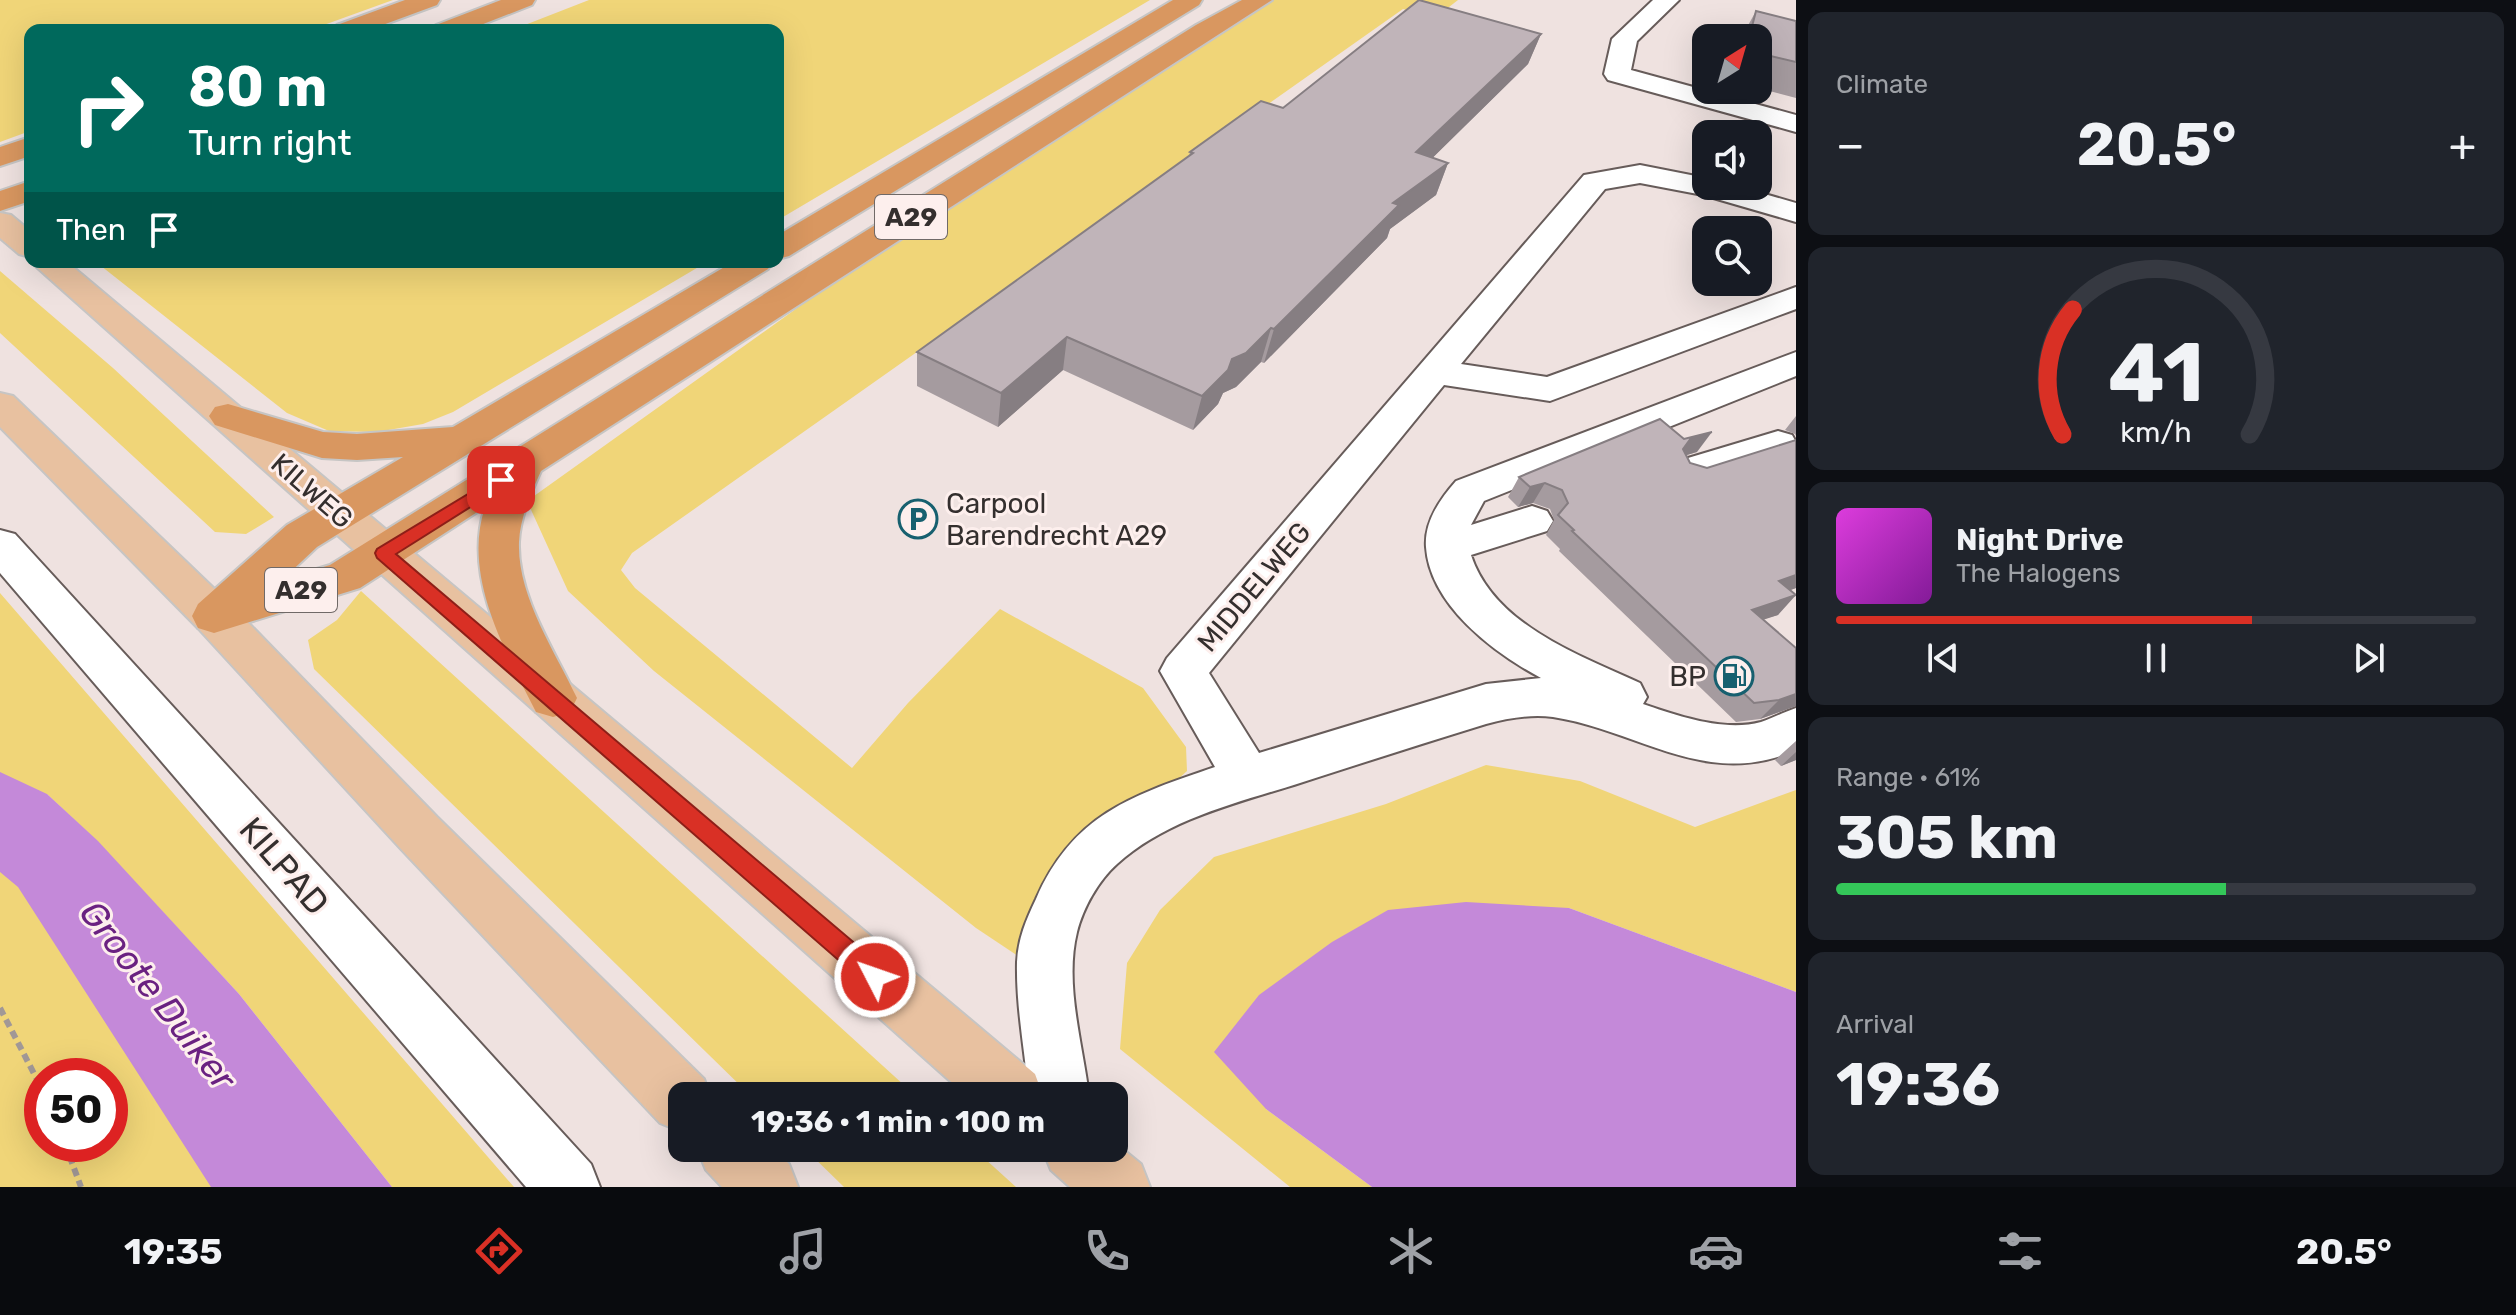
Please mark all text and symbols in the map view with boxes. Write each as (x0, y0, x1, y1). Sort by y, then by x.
north arrow (1692, 24, 1772, 104)
map controls (1692, 24, 1772, 296)
text: 80 m (188, 54, 327, 120)
icon: right (56, 56, 160, 160)
text: Climate (1836, 69, 1928, 100)
text: 20.5° (2077, 109, 2237, 180)
text: − (1836, 119, 1865, 171)
text: + (2449, 119, 2476, 171)
button: sound (1692, 120, 1772, 200)
text: Turn right (188, 121, 352, 164)
road number: A29 (875, 195, 947, 239)
icon: arrive (142, 208, 186, 252)
text: Then (56, 212, 126, 248)
button: search (1692, 216, 1772, 296)
text: 41 (2108, 322, 2204, 421)
text: km/h (2120, 415, 2192, 449)
pin (467, 446, 535, 514)
street label: KILWEG (264, 447, 360, 535)
icon: arrive (479, 458, 523, 502)
place label: Carpool Barendrecht A29 (946, 487, 1167, 552)
parking icon: Carpool Barendrecht A29 (897, 498, 939, 540)
street label: MIDDELWEG (1191, 516, 1317, 658)
text: Night Drive (1956, 522, 2124, 558)
text: The Halogens (1956, 558, 2121, 589)
road number: A29 (265, 568, 337, 612)
icon: previous (1921, 636, 1965, 680)
icon: pause (2134, 636, 2178, 680)
icon: next (2347, 636, 2391, 680)
fuel station icon: BP (1713, 655, 1755, 697)
place label: BP (1669, 660, 1706, 693)
text: Range · 61% (1836, 762, 1981, 793)
text: 305 km (1836, 802, 2058, 873)
street label: KILPAD (231, 809, 337, 923)
water label: Groote Duiker (71, 892, 246, 1099)
position arrow (833, 935, 917, 1019)
text: Arrival (1836, 1009, 1914, 1040)
text: 19:36 (1836, 1049, 2000, 1120)
speed limit sign: 50 (24, 1058, 128, 1162)
text: 19:36 · 1 min · 100 m (751, 1104, 1045, 1140)
icon: directions (471, 1223, 527, 1279)
icon: music (775, 1223, 831, 1279)
icon: phone (1079, 1223, 1135, 1279)
icon: climate (1383, 1223, 1439, 1279)
icon: car (1688, 1223, 1744, 1279)
icon: filters (1992, 1223, 2048, 1279)
text: 19:35 (124, 1230, 223, 1273)
text: 20.5° (2296, 1230, 2392, 1273)

